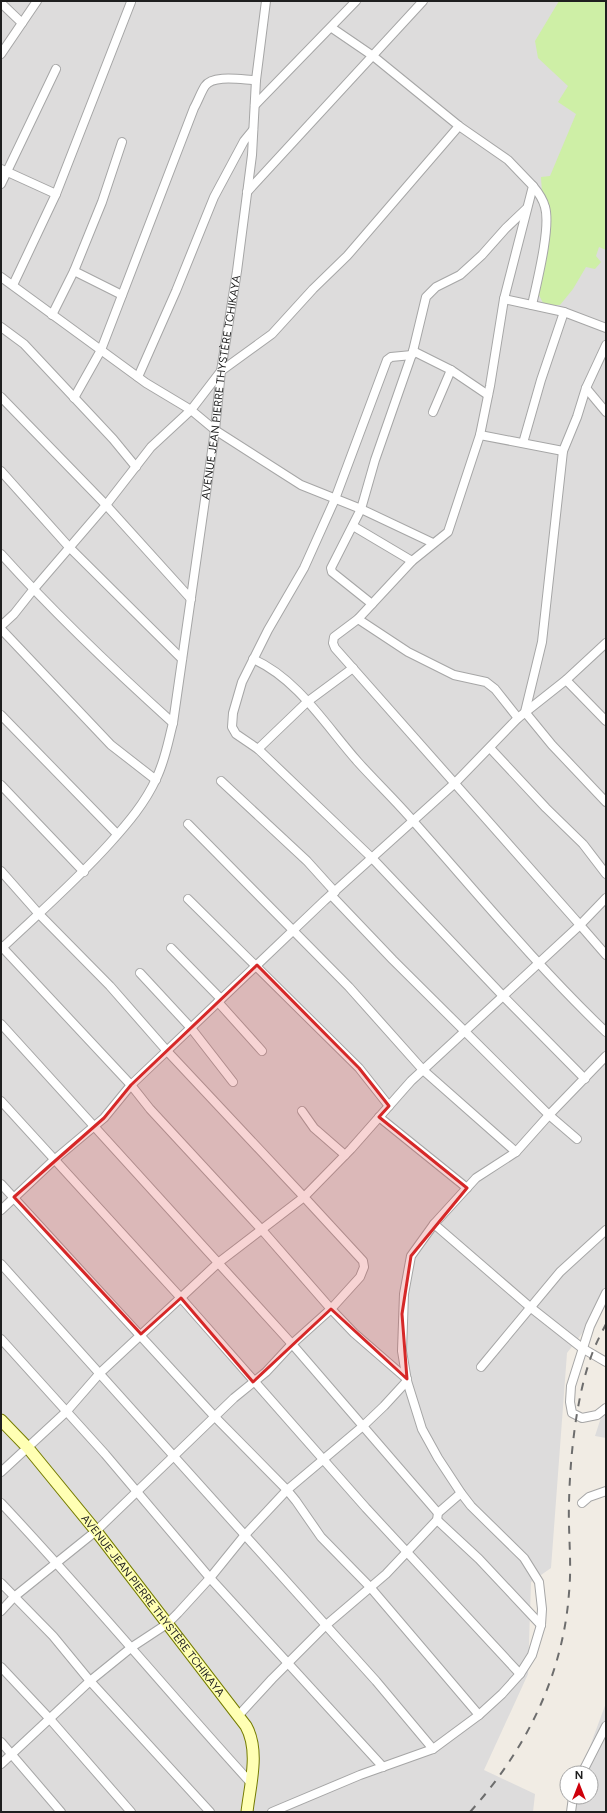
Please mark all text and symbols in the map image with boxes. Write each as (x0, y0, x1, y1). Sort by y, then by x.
street label: AVENUE JEAN PIERRE THYSTÈRE TCHIKAYA (199, 274, 243, 500)
street label: AVENUE JEAN PIERRE THYSTÈRE TCHIKAYA (79, 1512, 228, 1699)
north arrow (559, 1765, 599, 1805)
text: N (575, 1769, 583, 1782)

